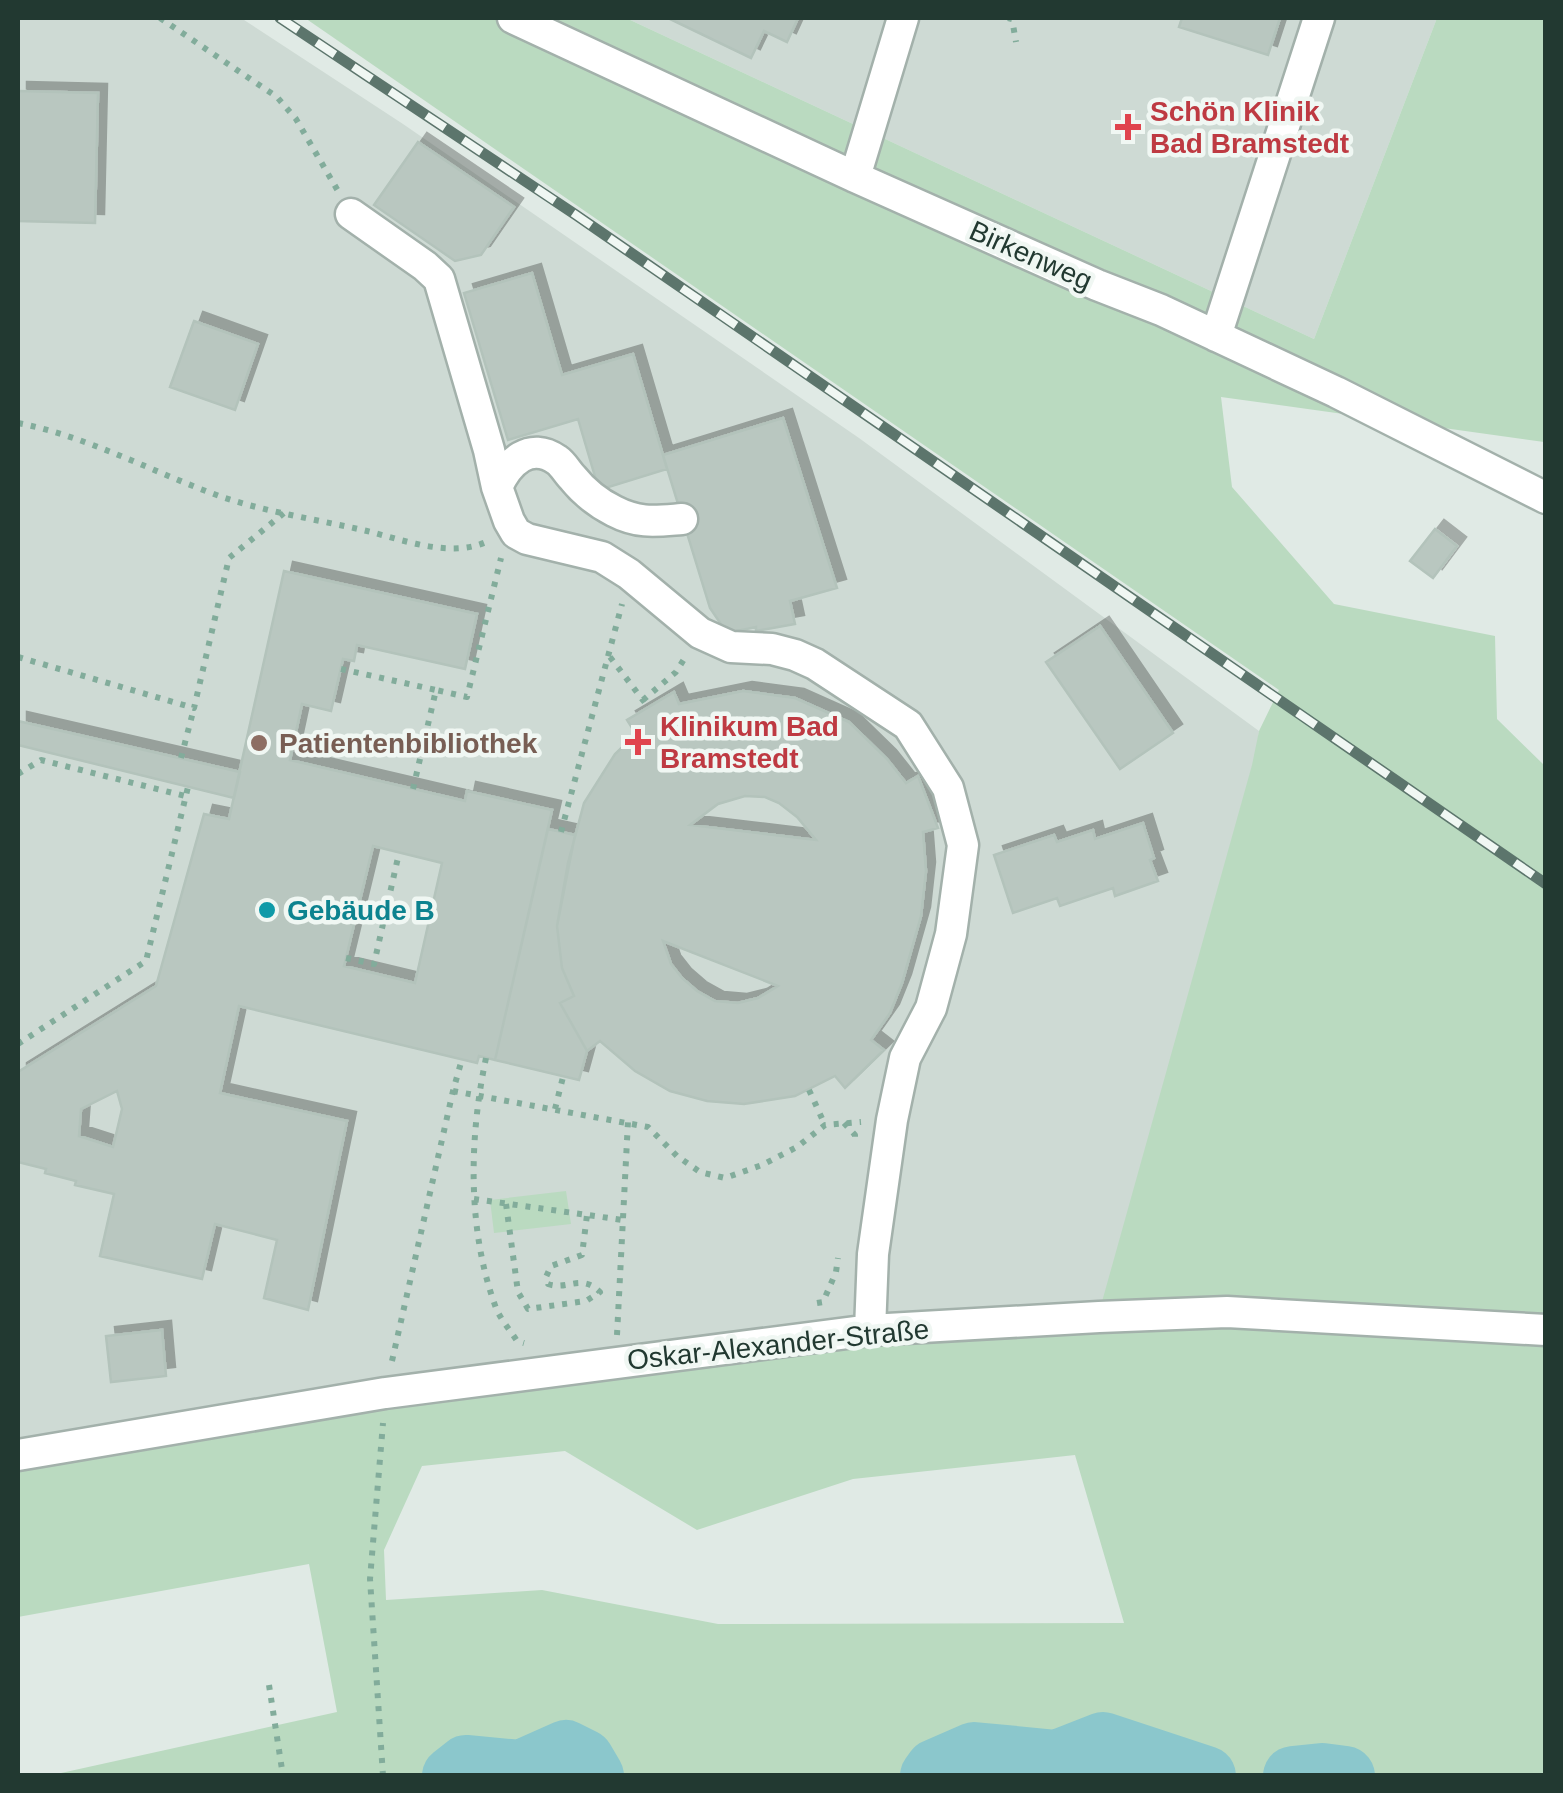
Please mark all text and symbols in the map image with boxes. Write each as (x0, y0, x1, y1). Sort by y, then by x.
place label: Schön Klinik Bad Bramstedt (1150, 96, 1349, 159)
marker: Schön Klinik Bad Bramstedt (1115, 114, 1141, 140)
street label: Birkenweg (965, 215, 1097, 296)
place label: Klinikum Bad Bramstedt (660, 711, 839, 774)
place label: Patientenbibliothek (279, 728, 538, 759)
marker: Klinikum Bad Bramstedt (625, 729, 651, 755)
marker: Patientenbibliothek (248, 732, 270, 754)
place label: Gebäude B (287, 895, 435, 926)
marker: Gebäude B (256, 899, 278, 921)
street label: Oskar-Alexander-Straße (626, 1313, 931, 1376)

